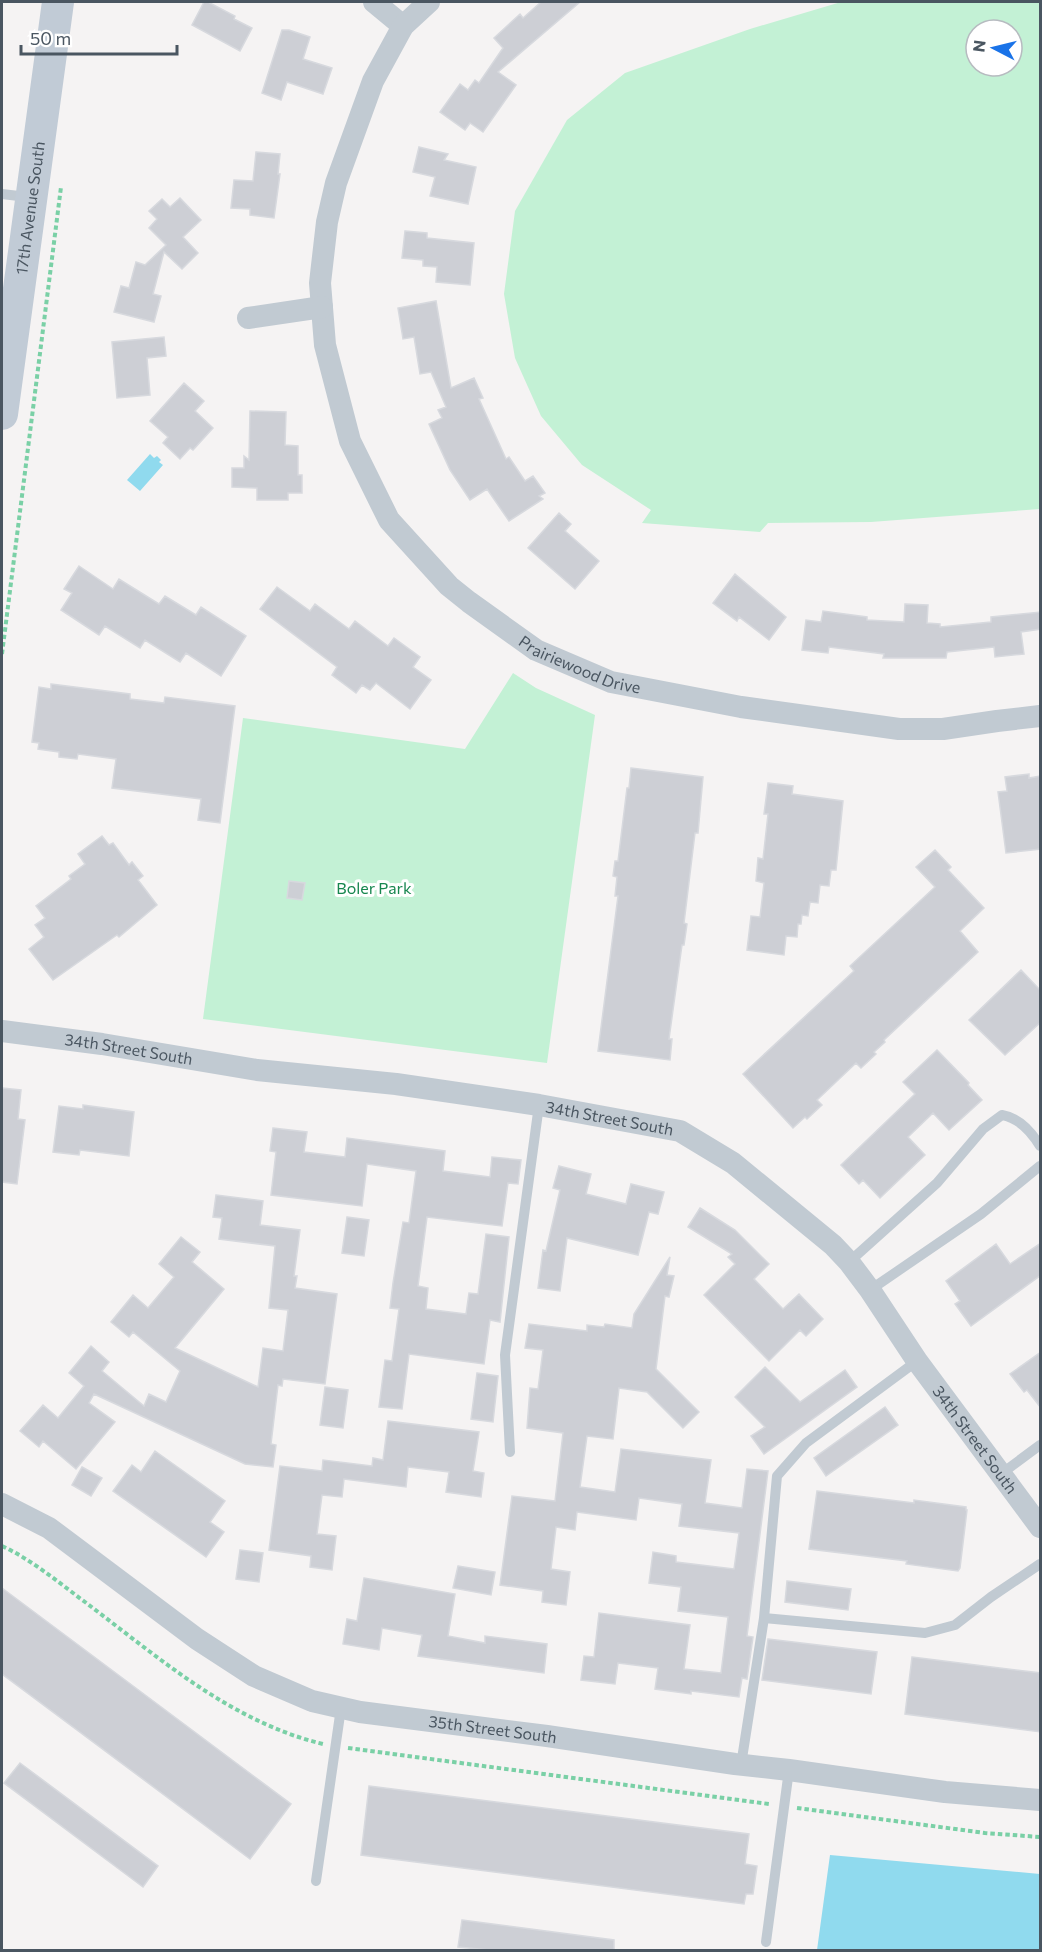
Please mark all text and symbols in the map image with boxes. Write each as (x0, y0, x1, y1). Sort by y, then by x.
scale bar (21, 18, 177, 56)
north arrow (964, 18, 1024, 78)
text: 50 m (30, 27, 71, 49)
text: N (968, 39, 989, 53)
street label: 17th Avenue South (11, 140, 48, 276)
street label: Prairiewood Drive (515, 631, 642, 696)
park label: Boler Park (336, 878, 412, 897)
street label: 34th Street South (64, 1029, 194, 1068)
street label: 34th Street South (544, 1096, 675, 1139)
street label: 34th Street South (929, 1381, 1022, 1497)
street label: 35th Street South (428, 1711, 558, 1746)

